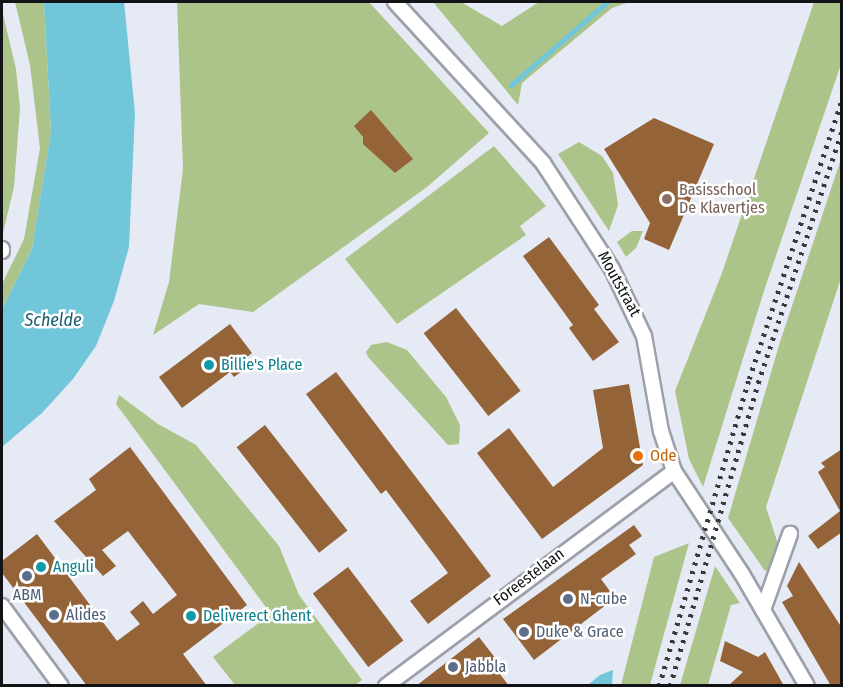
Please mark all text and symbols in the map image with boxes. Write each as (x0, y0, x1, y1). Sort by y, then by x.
place label: Basisschool De Klavertjes (679, 180, 765, 218)
marker: Basisschool De Klavertjes (660, 192, 674, 206)
street label: Moutstraat (593, 248, 645, 320)
water label: Schelde (24, 309, 82, 331)
place label: Billie's Place (221, 355, 302, 375)
marker: Billie's Place (202, 358, 216, 372)
place label: Ode (650, 446, 677, 466)
marker: Ode (631, 449, 645, 463)
street label: Foreestelaan (490, 544, 568, 610)
place label: Anguli (53, 557, 94, 577)
marker: Anguli (34, 560, 48, 574)
marker: ABM (20, 569, 34, 583)
place label: ABM (13, 585, 41, 605)
place label: N-cube (580, 589, 627, 609)
marker: N-cube (561, 592, 575, 606)
place label: Alides (66, 605, 106, 625)
place label: Deliverect Ghent (203, 606, 311, 626)
marker: Alides (47, 608, 61, 622)
marker: Deliverect Ghent (184, 609, 198, 623)
place label: Duke & Grace (536, 622, 624, 642)
marker: Duke & Grace (517, 625, 531, 639)
place label: Jabbla (465, 657, 506, 677)
marker: Jabbla (446, 660, 460, 674)

